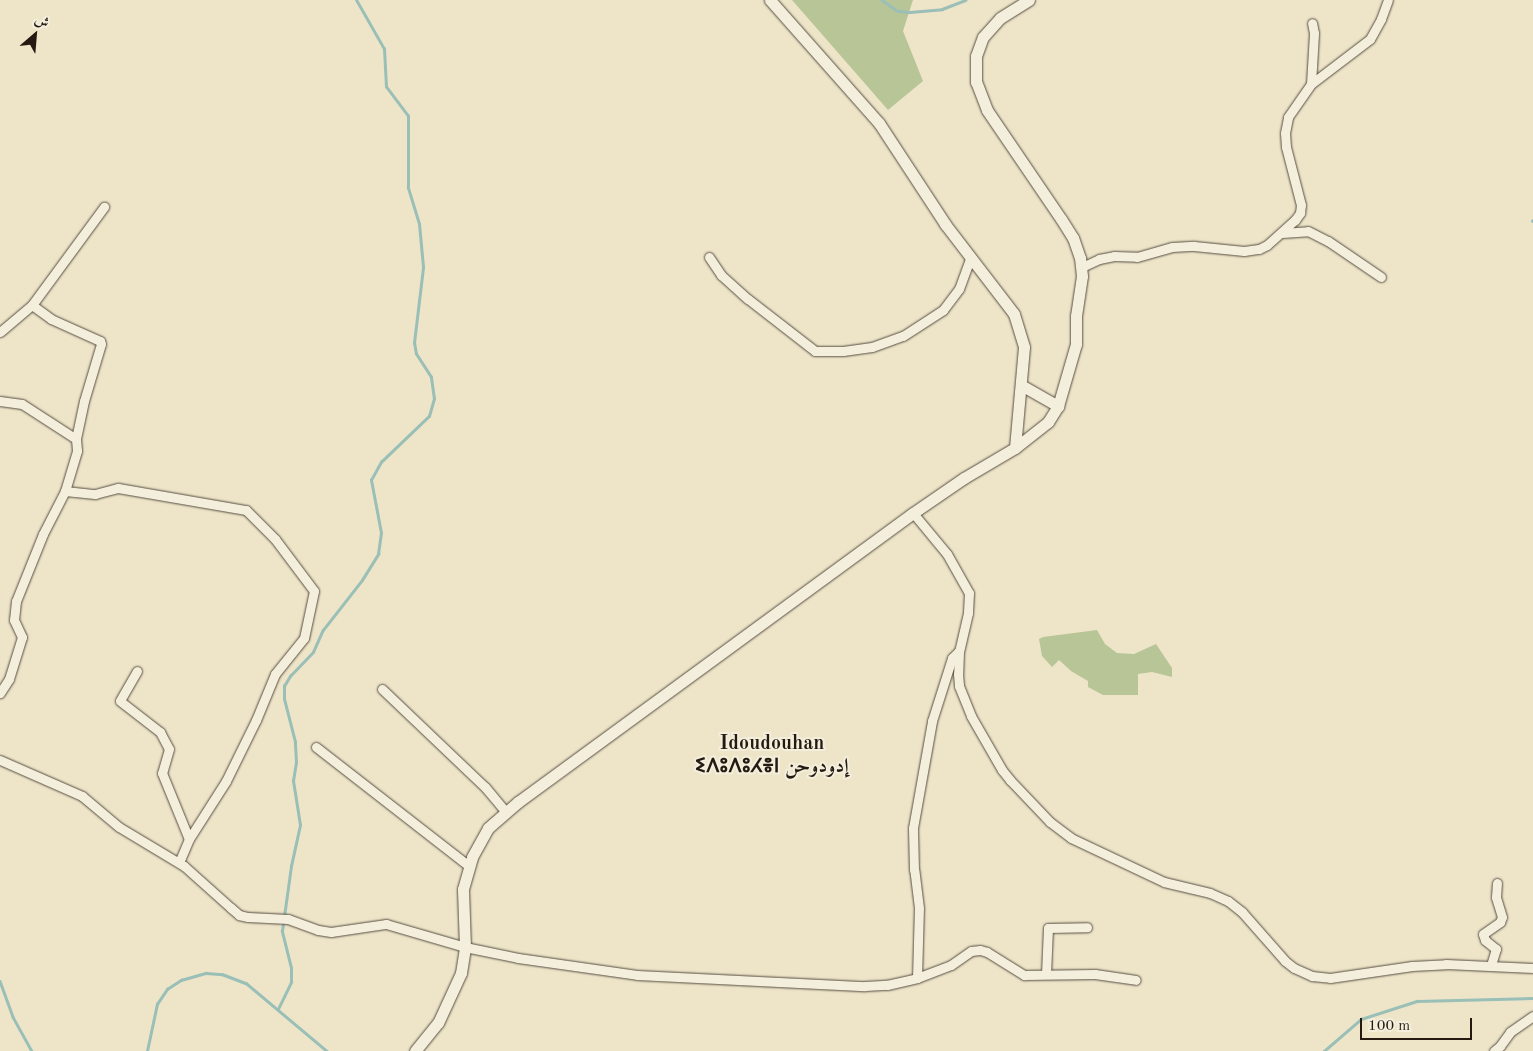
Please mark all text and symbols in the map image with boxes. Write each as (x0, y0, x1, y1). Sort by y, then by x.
north arrow (10, 10, 60, 60)
text: ش (32, 12, 51, 31)
district label: Idoudouhan ⵉⴷⵓⴷⵓⵃⴻⵏ إدودوحن (695, 733, 849, 780)
scale bar (1363, 1008, 1476, 1040)
text: 100 m (1368, 1019, 1410, 1034)

